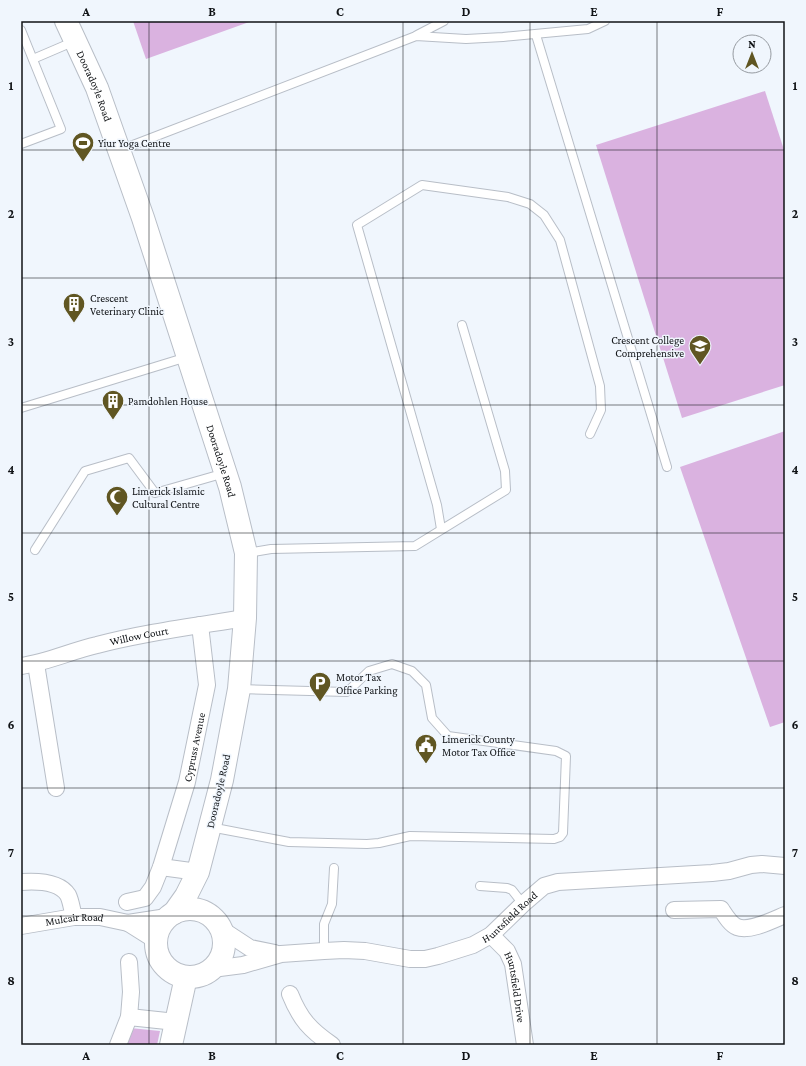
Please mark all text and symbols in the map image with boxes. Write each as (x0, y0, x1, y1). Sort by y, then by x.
text: A (81, 4, 90, 19)
text: B (208, 4, 216, 19)
text: C (336, 4, 344, 19)
text: D (462, 4, 471, 19)
text: E (590, 4, 598, 19)
text: F (717, 4, 724, 19)
north arrow (732, 34, 772, 74)
text: N (748, 38, 756, 50)
street label: Dooradoyle Road (75, 49, 114, 123)
text: 1 (9, 78, 14, 93)
text: 1 (793, 78, 798, 93)
sports icon: Yiur Yoga Centre (70, 130, 96, 163)
place label: Yiur Yoga Centre (98, 137, 171, 150)
text: 2 (8, 206, 15, 221)
text: 2 (792, 206, 799, 221)
building icon: Crescent Veterinary Clinic (61, 291, 87, 324)
place label: Crescent Veterinary Clinic (90, 292, 164, 318)
school or university icon: Crescent College Comprehensive (687, 333, 713, 366)
text: 3 (8, 334, 14, 349)
place label: Crescent College Comprehensive (611, 334, 684, 360)
text: 3 (792, 334, 798, 349)
building icon: Pamdohlen House (100, 388, 126, 421)
place label: Pamdohlen House (128, 395, 208, 407)
street label: Dooradoyle Road (204, 423, 238, 499)
text: 4 (7, 462, 15, 477)
text: 4 (791, 462, 799, 477)
mosque icon: Limerick Islamic Cultural Centre (104, 484, 130, 517)
place label: Limerick Islamic Cultural Centre (132, 485, 205, 510)
text: 5 (8, 589, 14, 604)
text: 5 (792, 589, 798, 604)
street label: Willow Court (109, 624, 170, 648)
parking icon: Motor Tax Office Parking (307, 670, 333, 703)
place label: Motor Tax Office Parking (336, 671, 398, 697)
street label: Cypruss Avenue (181, 711, 207, 783)
text: 6 (7, 717, 15, 732)
text: 6 (791, 717, 799, 732)
public building icon: Limerick County Motor Tax Office (413, 732, 439, 765)
place label: Limerick County Motor Tax Office (442, 733, 516, 758)
street label: Dooradoyle Road (204, 753, 233, 829)
text: 7 (8, 845, 14, 860)
text: 7 (792, 845, 798, 860)
street label: Huntsfield Road (480, 889, 540, 945)
street label: Mulcair Road (44, 911, 105, 928)
street label: Huntsfield Drive (502, 950, 528, 1024)
text: 8 (7, 973, 15, 988)
text: 8 (791, 973, 799, 988)
text: A (81, 1048, 90, 1063)
text: B (208, 1048, 216, 1063)
text: C (336, 1048, 344, 1063)
text: D (462, 1048, 471, 1063)
text: E (590, 1048, 598, 1063)
text: F (717, 1048, 724, 1063)

